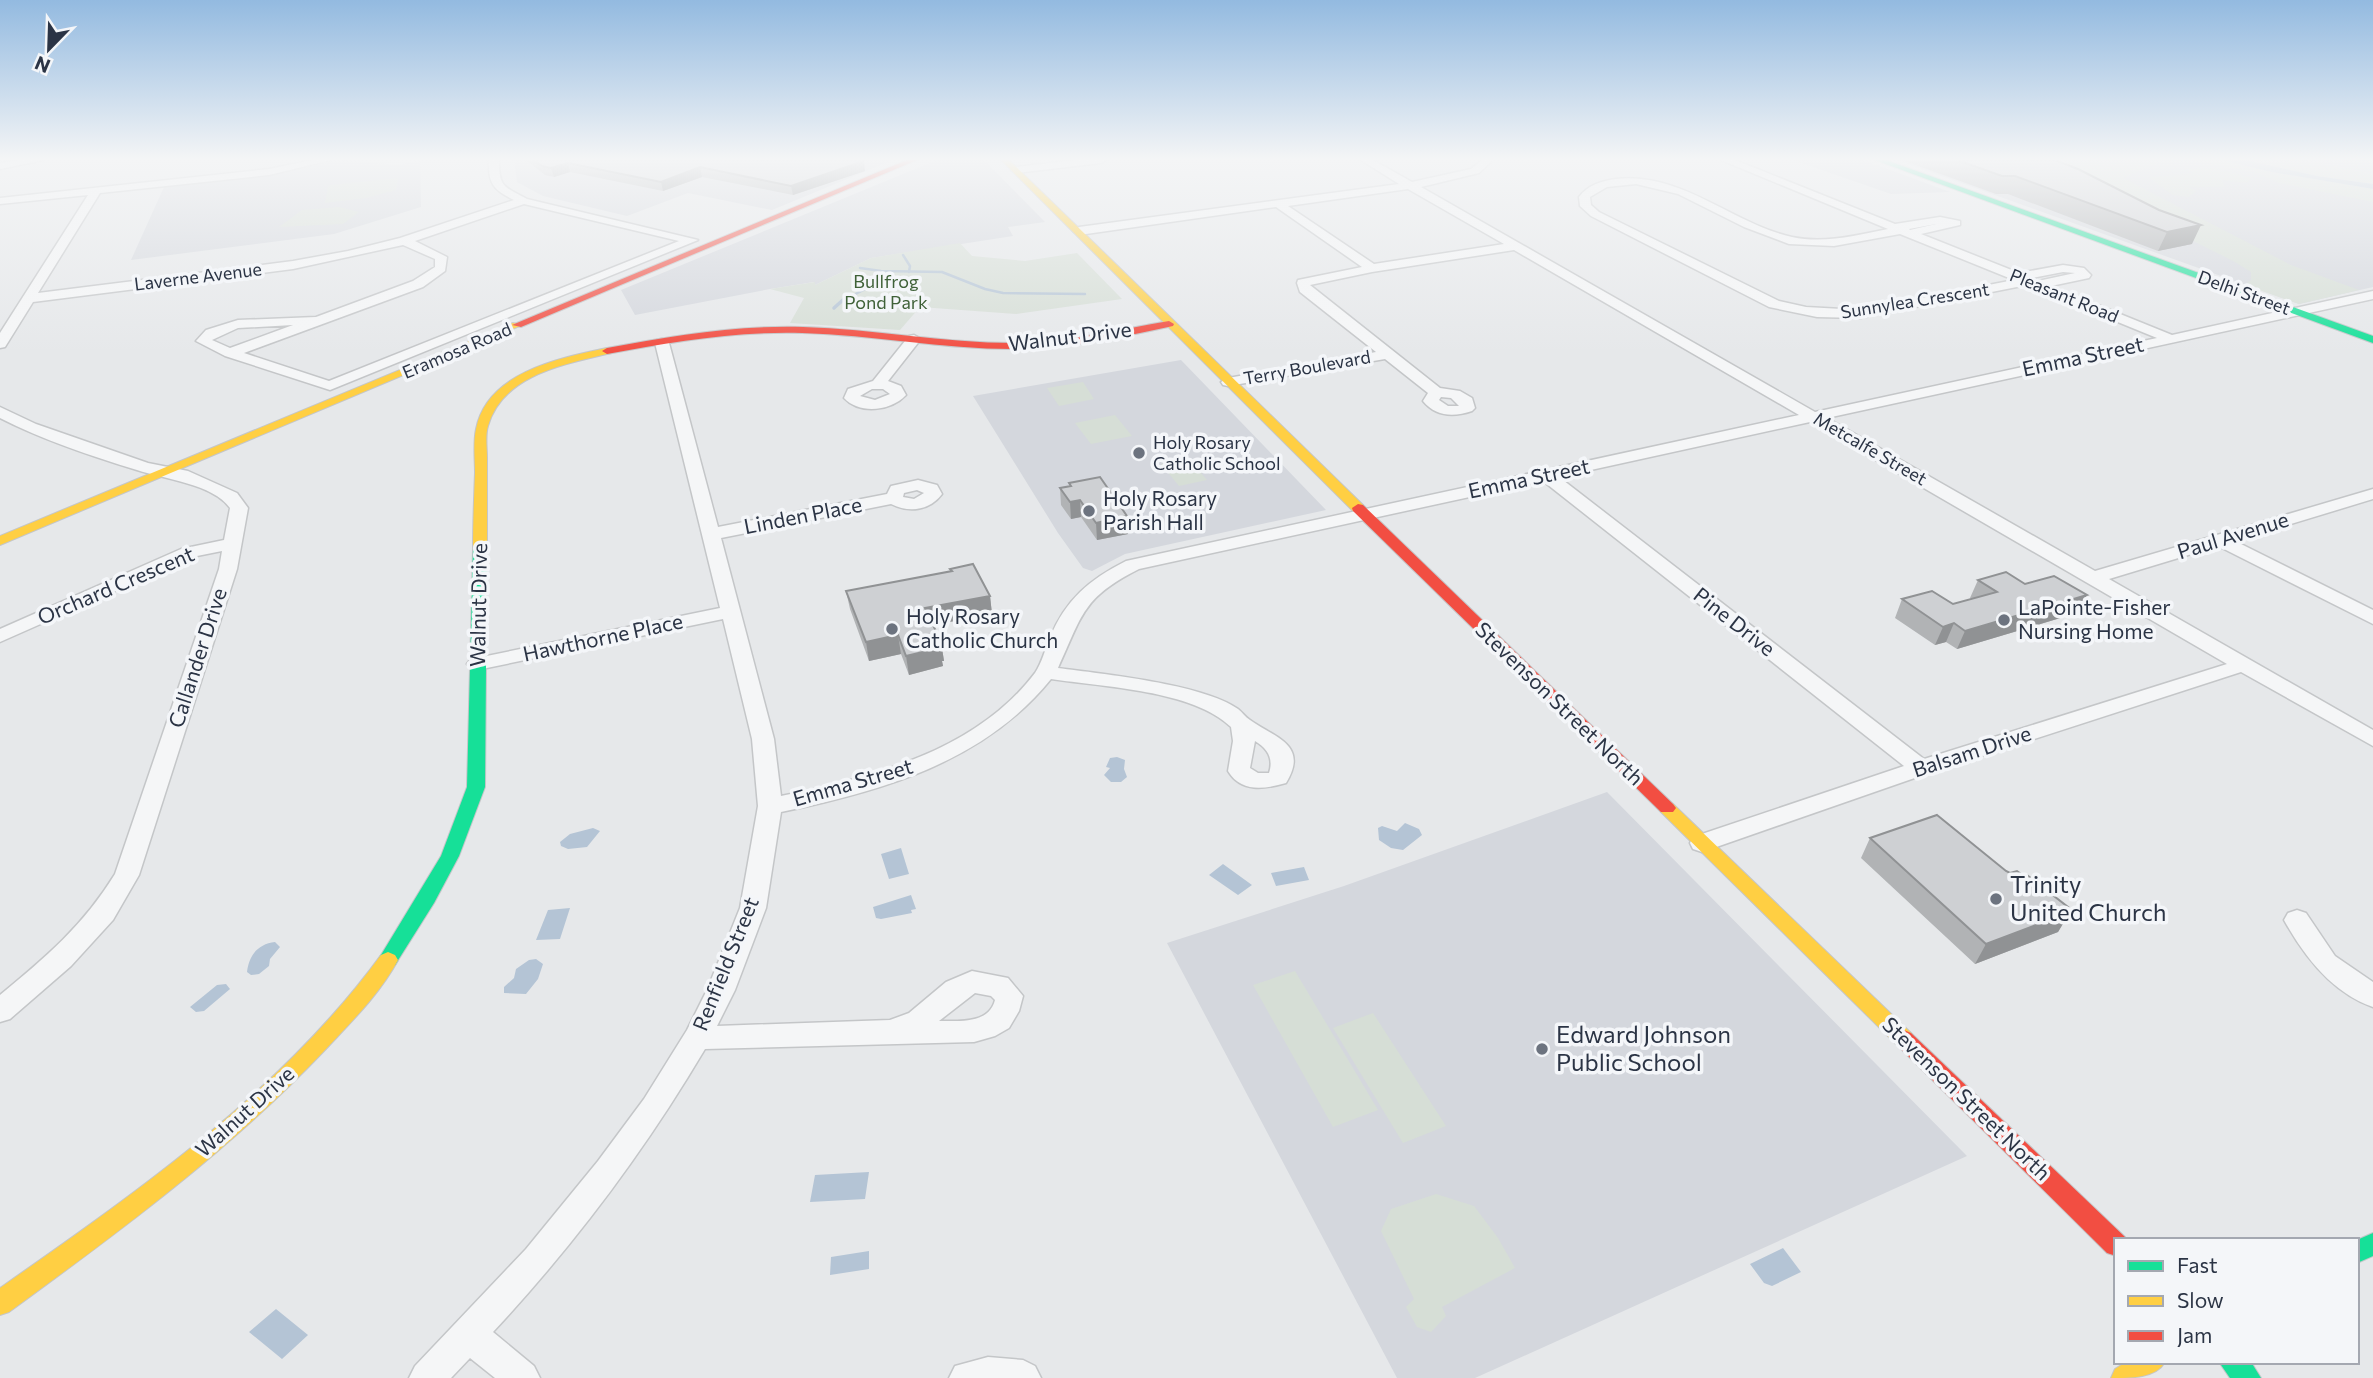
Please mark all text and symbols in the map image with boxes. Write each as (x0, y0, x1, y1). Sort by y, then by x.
north arrow (14, 14, 84, 84)
text: N (31, 52, 53, 78)
street label: Laverne Avenue (133, 257, 263, 295)
street label: Pleasant Road (2007, 263, 2122, 327)
street label: Delhi Street (2195, 265, 2293, 319)
park label: Bullfrog Pond Park (844, 270, 928, 313)
street label: Sunnylea Crescent (1839, 277, 1991, 323)
street label: Walnut Drive (1007, 316, 1133, 355)
street label: Eramosa Road (399, 317, 515, 383)
street label: Emma Street (2020, 330, 2146, 381)
street label: Terry Boulevard (1241, 345, 1372, 389)
street label: Metcalfe Street (1810, 407, 1931, 489)
place label: Holy Rosary Catholic School (1153, 431, 1281, 474)
marker: Holy Rosary Catholic School (1131, 445, 1147, 461)
street label: Emma Street (1466, 452, 1592, 503)
place label: Holy Rosary Parish Hall (1103, 485, 1217, 534)
street label: Linden Place (742, 491, 864, 538)
marker: Holy Rosary Parish Hall (1081, 503, 1097, 519)
street label: Paul Avenue (2174, 506, 2291, 563)
street label: Orchard Crescent (33, 540, 198, 629)
street label: Walnut Drive (464, 543, 491, 667)
street label: Pine Drive (1689, 581, 1781, 660)
street label: Callander Drive (162, 585, 231, 731)
place label: LaPointe-Fisher Nursing Home (2018, 594, 2171, 643)
place label: Holy Rosary Catholic Church (906, 603, 1058, 652)
street label: Hawthorne Place (520, 607, 685, 666)
marker: LaPointe-Fisher Nursing Home (1996, 612, 2012, 628)
street label: Stevenson Street North (1471, 616, 1649, 790)
marker: Holy Rosary Catholic Church (884, 621, 900, 637)
street label: Balsam Drive (1909, 720, 2034, 782)
street label: Emma Street (790, 753, 915, 811)
place label: Trinity United Church (2010, 869, 2167, 926)
marker: Trinity United Church (1988, 891, 2004, 907)
street label: Renfield Street (686, 893, 763, 1034)
street label: Stevenson Street North (1878, 1011, 2056, 1185)
place label: Edward Johnson Public School (1556, 1019, 1731, 1076)
marker: Edward Johnson Public School (1534, 1041, 1550, 1057)
street label: Walnut Drive (190, 1060, 298, 1162)
legend (2114, 1238, 2359, 1364)
text: Fast (2177, 1252, 2218, 1277)
text: Slow (2177, 1287, 2224, 1312)
text: Jam (2177, 1322, 2212, 1347)

